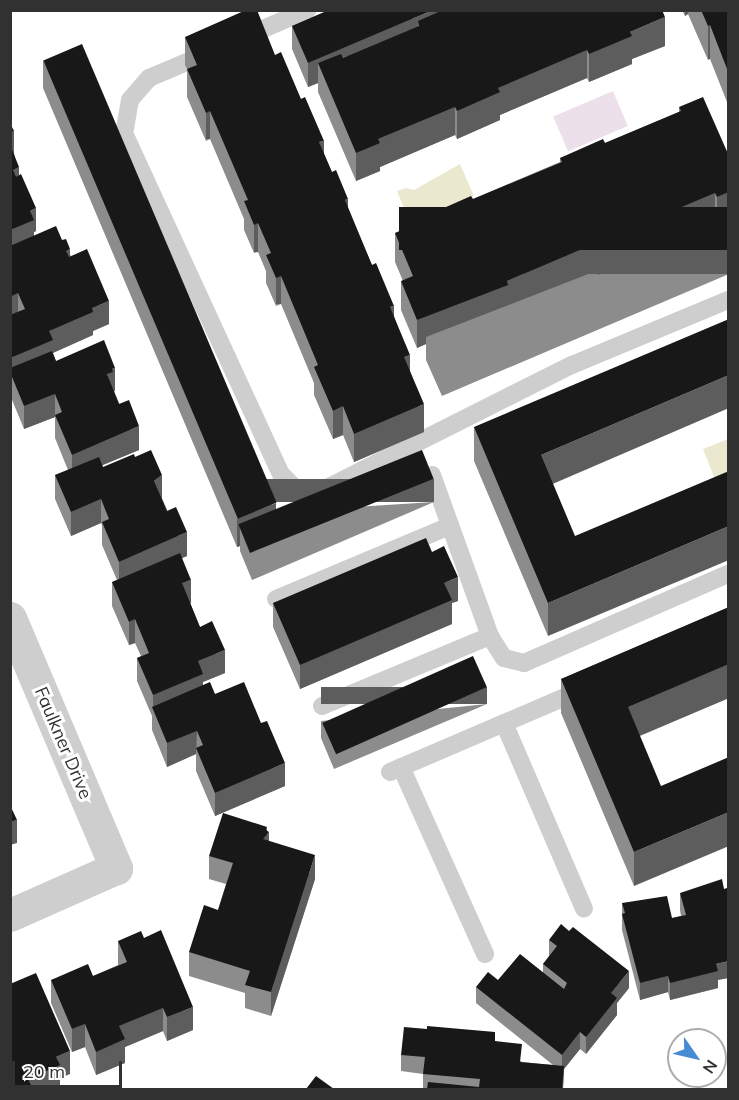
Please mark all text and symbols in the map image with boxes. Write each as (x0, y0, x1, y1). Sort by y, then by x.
street label: Faulkner Drive (30, 684, 96, 802)
north arrow (667, 1028, 727, 1088)
scale bar (15, 1049, 124, 1087)
text: N (699, 1056, 722, 1078)
text: 20 m (23, 1060, 65, 1083)

